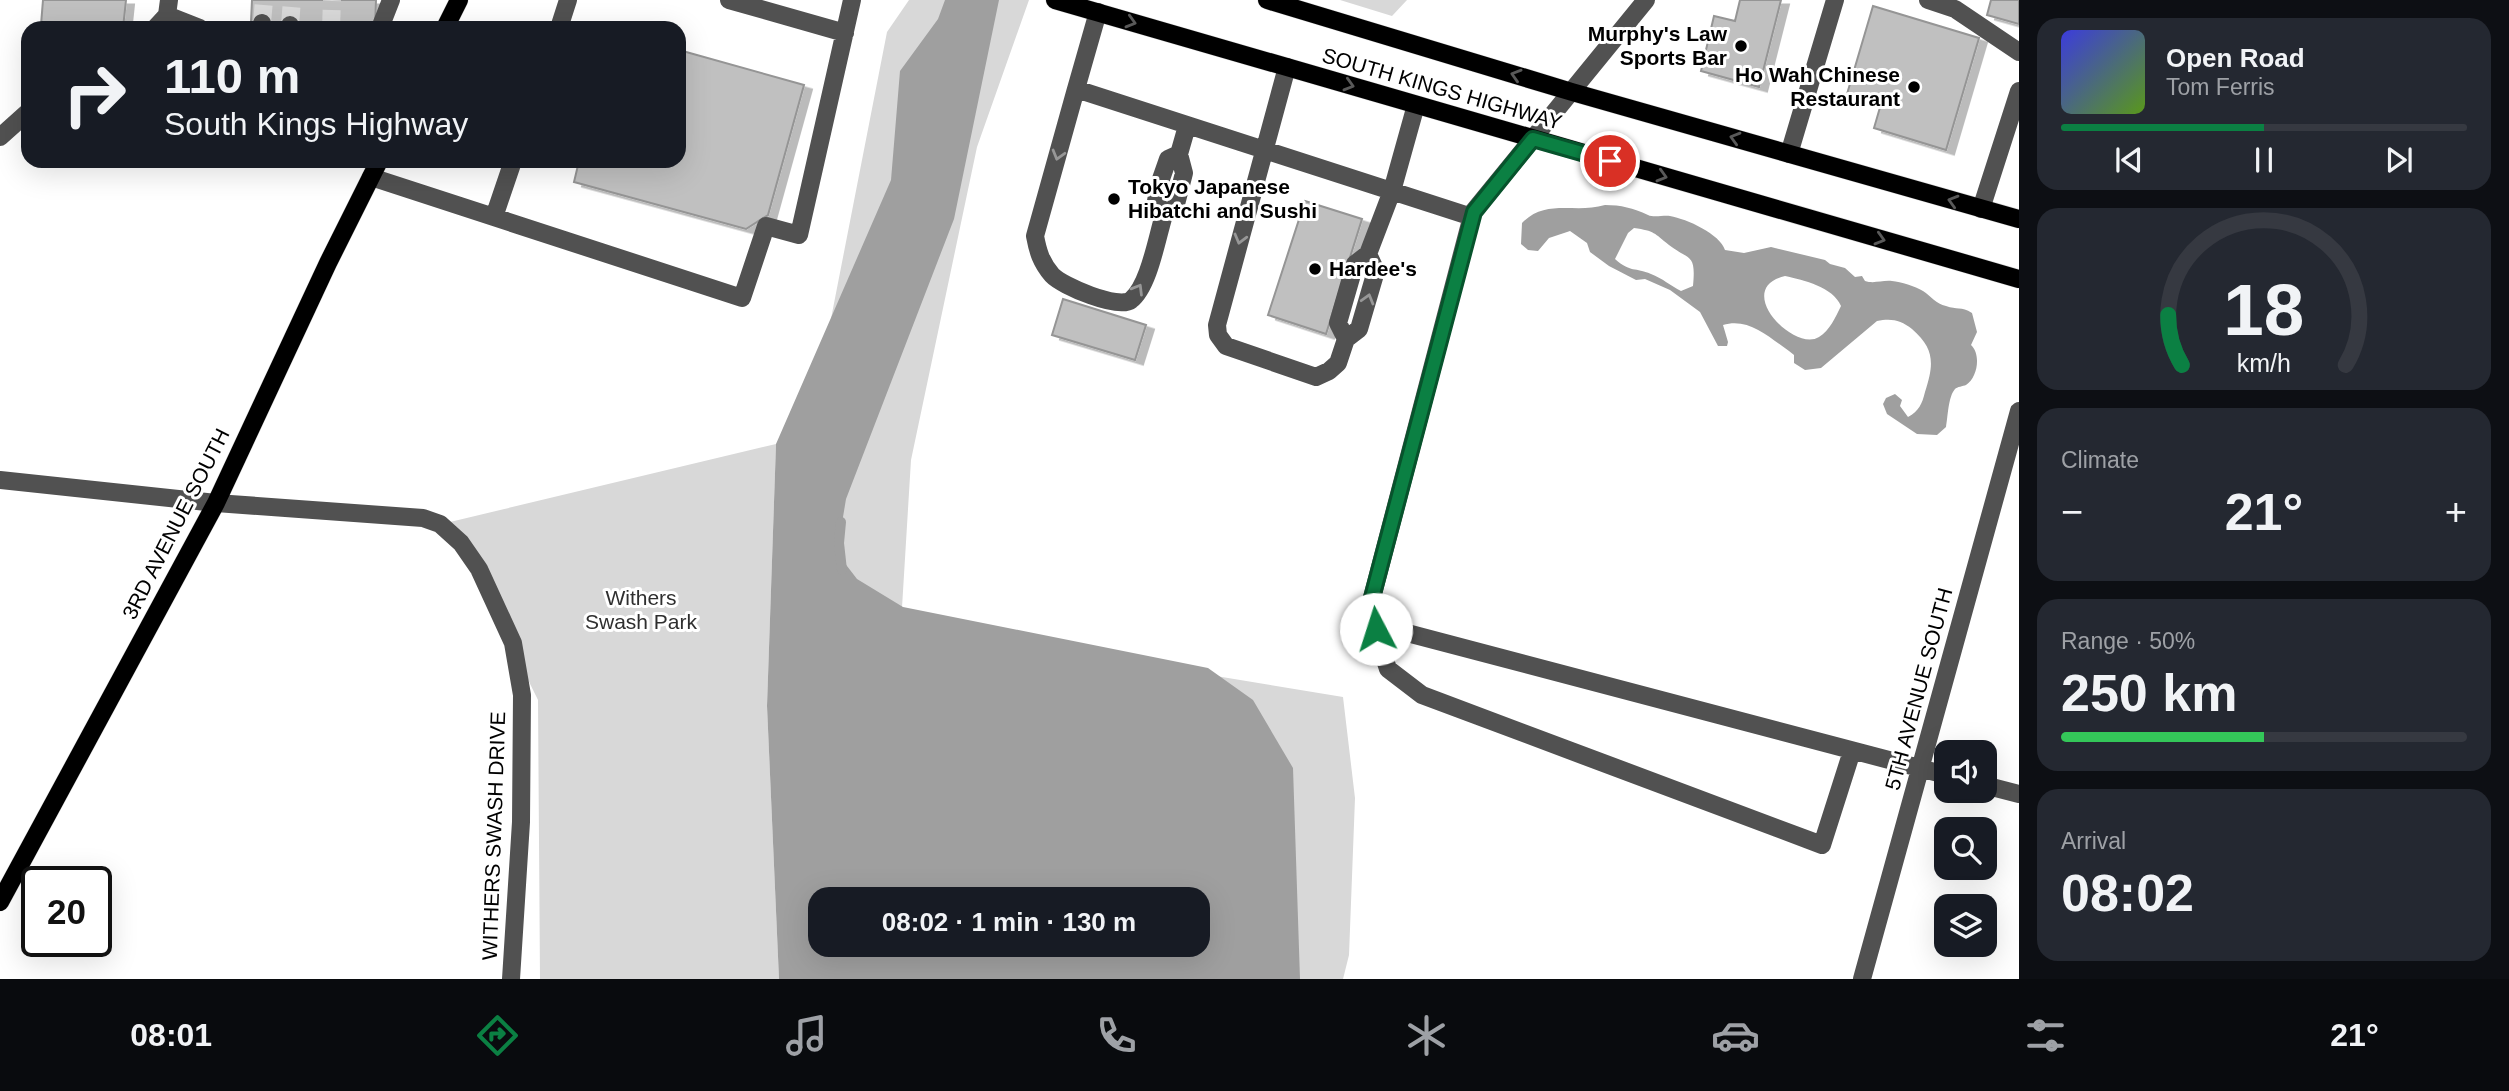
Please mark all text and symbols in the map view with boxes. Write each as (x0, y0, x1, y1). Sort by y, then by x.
one-way arrow (1124, 14, 1136, 28)
place label: Murphy's Law Sports Bar (1588, 22, 1728, 69)
marker: Murphy's Law Sports Bar (1733, 38, 1749, 54)
street label: SOUTH KINGS HIGHWAY (1320, 43, 1565, 134)
text: Open Road (2166, 43, 2305, 73)
icon: right (49, 49, 140, 140)
text: 110 m (164, 49, 300, 103)
place label: Ho Wah Chinese Restaurant (1735, 63, 1900, 110)
one-way arrow (1510, 68, 1522, 83)
text: Tom Ferris (2166, 74, 2275, 100)
one-way arrow (1343, 77, 1355, 92)
marker: Ho Wah Chinese Restaurant (1906, 79, 1922, 95)
text: South Kings Highway (164, 106, 468, 142)
pin (1580, 131, 1640, 191)
one-way arrow (1729, 132, 1741, 147)
icon: previous (2110, 141, 2148, 179)
icon: pause (2245, 141, 2283, 179)
icon: next (2380, 141, 2418, 179)
icon: arrive (1591, 142, 1629, 180)
one-way arrow (1051, 149, 1066, 161)
one-way arrow (1656, 168, 1668, 182)
place label: Tokyo Japanese Hibatchi and Sushi (1128, 175, 1317, 222)
marker: Tokyo Japanese Hibatchi and Sushi (1106, 191, 1122, 207)
one-way arrow (1948, 194, 1960, 209)
one-way arrow (1874, 231, 1886, 245)
one-way arrow (1234, 233, 1248, 245)
place label: Hardee's (1329, 257, 1417, 280)
marker: Hardee's (1307, 261, 1323, 277)
text: 18 (2224, 270, 2304, 351)
one-way arrow (1130, 284, 1143, 297)
one-way arrow (1360, 293, 1375, 305)
text: km/h (2237, 349, 2291, 377)
street label: 3RD AVENUE SOUTH (117, 425, 234, 623)
text: Climate (2061, 447, 2139, 473)
text: 21° (2225, 483, 2303, 541)
text: − (2061, 491, 2083, 533)
text: + (2445, 491, 2467, 533)
street label: 5TH AVENUE SOUTH (1880, 585, 1957, 793)
park label: Withers Swash Park (585, 586, 698, 633)
position arrow (1339, 592, 1413, 666)
text: Range · 50% (2061, 628, 2195, 654)
text: 250 km (2061, 664, 2237, 722)
street label: WITHERS SWASH DRIVE (478, 711, 509, 961)
map controls (1934, 740, 1997, 957)
button: sound (1934, 740, 1997, 803)
button: search (1934, 817, 1997, 880)
text: Arrival (2061, 828, 2126, 854)
text: 08:02 (2061, 864, 2194, 922)
speed limit sign: 20 (21, 866, 112, 957)
button: layers (1934, 894, 1997, 957)
text: 08:02 · 1 min · 130 m (882, 907, 1136, 937)
icon: directions (473, 1011, 522, 1060)
icon: music (782, 1011, 831, 1060)
icon: phone (1092, 1011, 1141, 1060)
icon: climate (1402, 1011, 1451, 1060)
icon: car (1711, 1011, 1760, 1060)
icon: filters (2021, 1011, 2070, 1060)
text: 08:01 (130, 1017, 212, 1053)
text: 21° (2330, 1017, 2379, 1053)

